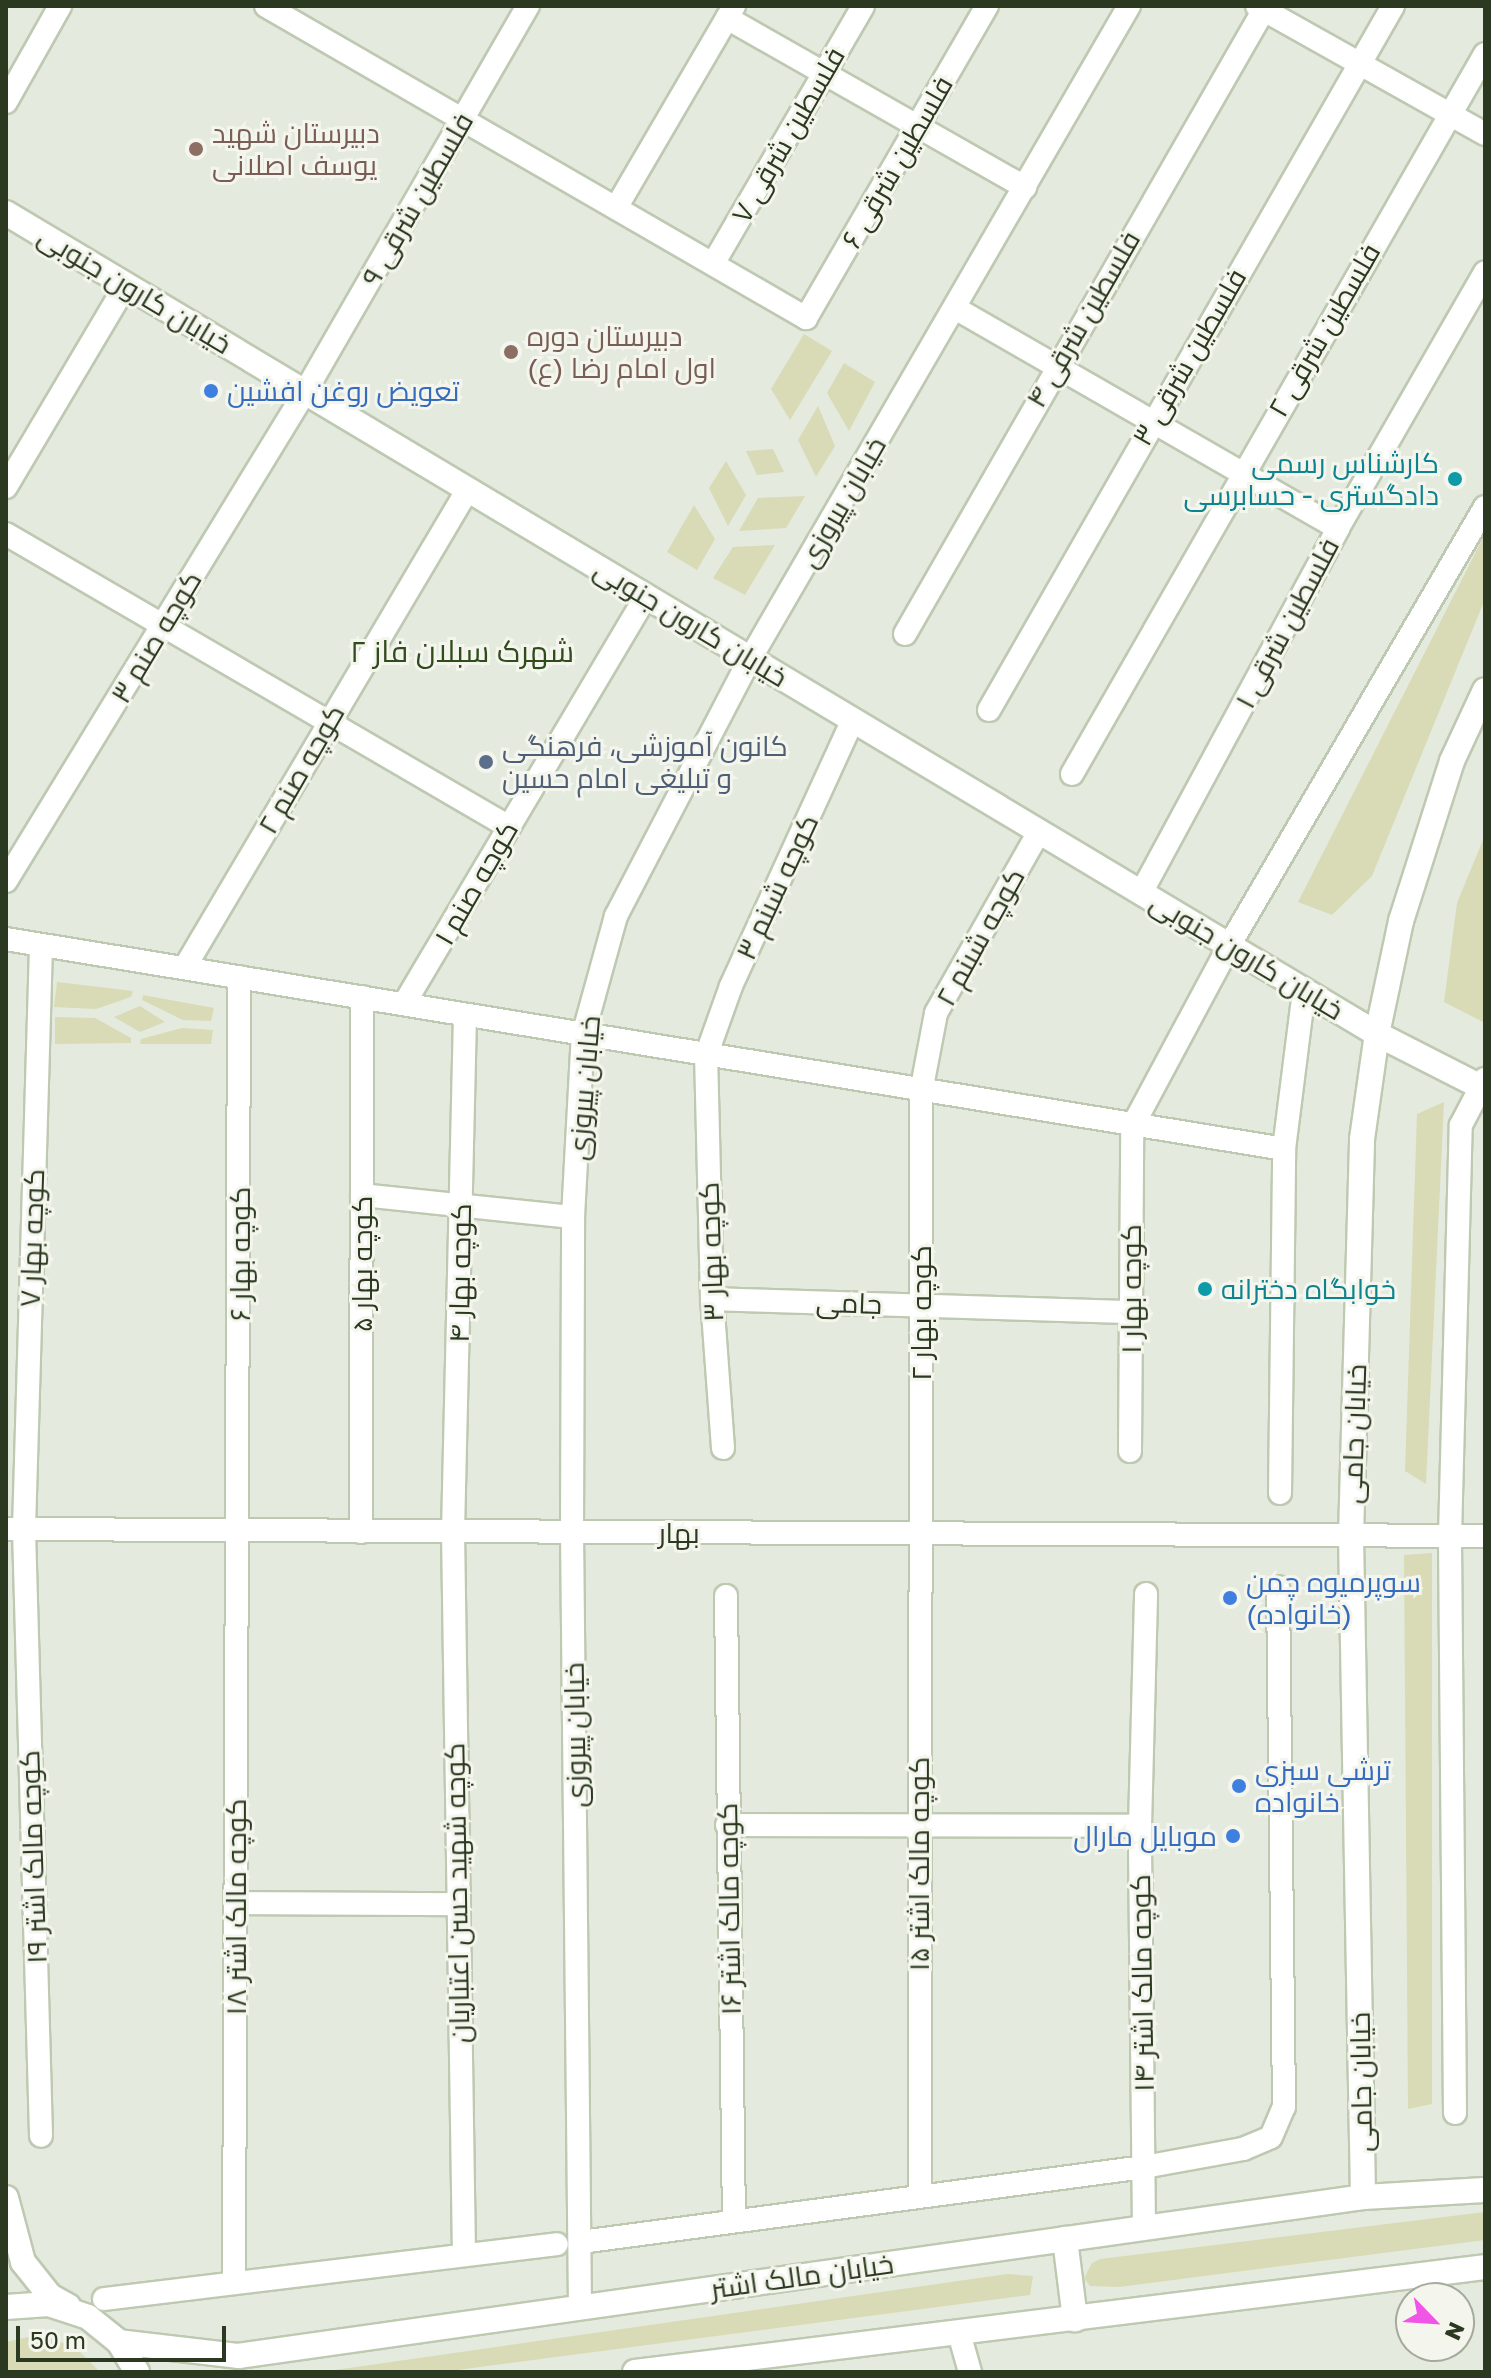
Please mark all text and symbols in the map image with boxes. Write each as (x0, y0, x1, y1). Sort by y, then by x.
street label: فلسطین شرقی ۷ (724, 41, 852, 229)
street label: فلسطین شرقی ۶ (834, 70, 960, 254)
street label: فلسطین شرقی ۹ (354, 106, 480, 292)
place label: دبیرستان شهید یوسف اصلانی (212, 116, 380, 182)
marker: دبیرستان شهید یوسف اصلانی (187, 140, 205, 158)
street label: خیابان کارون جنوبی (32, 219, 238, 361)
street label: فلسطین شرقی ۴ (1019, 225, 1147, 413)
street label: فلسطین شرقی ۲ (1261, 237, 1387, 423)
street label: فلسطین شرقی ۳ (1125, 263, 1253, 451)
place label: دبیرستان دوره اول امام رضا (ع) (527, 319, 716, 385)
marker: دبیرستان دوره اول امام رضا (ع) (502, 343, 520, 361)
place label: تعویض روغن افشین (227, 374, 459, 408)
marker: تعویض روغن افشین (202, 382, 220, 400)
street label: خیابان پیروزی (791, 431, 893, 573)
place label: کارشناس رسمی دادگستری - حسابرسی (1183, 446, 1439, 512)
marker: کارشناس رسمی دادگستری - حسابرسی (1446, 470, 1464, 488)
street label: فلسطین شرقی ۱ (1228, 532, 1346, 714)
street label: خیابان کارون جنوبی (588, 552, 794, 694)
street label: کوچه صنم ۳ (103, 565, 209, 709)
district label: شهرک سبلان فاز ۲ (350, 633, 574, 669)
street label: کوچه صنم ۲ (250, 698, 352, 840)
place label: کانون آموزشی، فرهنگی و تبلیغی امام حسین (502, 729, 788, 795)
marker: کانون آموزشی، فرهنگی و تبلیغی امام حسین (477, 753, 495, 771)
street label: کوچه شبنم ۳ (729, 809, 825, 965)
street label: کوچه صنم ۱ (427, 815, 525, 951)
street label: کوچه شبنم ۲ (928, 862, 1032, 1012)
street label: خیابان کارون جنوبی (1144, 885, 1350, 1027)
street label: خیابان پیروزی (561, 1014, 607, 1162)
street label: کوچه بهار ۷ (13, 1168, 51, 1308)
street label: کوچه بهار ۳ (692, 1181, 730, 1323)
street label: کوچه بهار ۶ (223, 1187, 257, 1321)
street label: کوچه بهار ۵ (345, 1196, 379, 1332)
street label: کوچه بهار ۴ (442, 1203, 478, 1343)
street label: کوچه بهار ۱ (1114, 1224, 1148, 1354)
street label: کوچه بهار ۲ (904, 1245, 938, 1381)
place label: خوابگاه دخترانه (1221, 1272, 1396, 1306)
marker: خوابگاه دخترانه (1196, 1280, 1214, 1298)
street label: جامی (815, 1285, 883, 1321)
street label: خیابان جامی (1335, 1363, 1373, 1505)
street label: بهار (658, 1516, 700, 1550)
place label: سوپرمیوه چمن (خانواده) (1246, 1565, 1421, 1631)
marker: سوپرمیوه چمن (خانواده) (1221, 1589, 1239, 1607)
street label: خیابان پیروزی (557, 1662, 593, 1808)
street label: کوچه شهید حسن اعتباریان (438, 1742, 476, 2044)
street label: کوچه مالک اشتر ۱۹ (12, 1750, 54, 1964)
place label: ترشی سبزی خانواده (1255, 1753, 1391, 1819)
street label: کوچه مالک اشتر ۱۵ (902, 1757, 936, 1971)
marker: ترشی سبزی خانواده (1230, 1777, 1248, 1795)
street label: کوچه مالک اشتر ۱۸ (219, 1799, 253, 2015)
street label: کوچه مالک اشتر ۱۶ (710, 1802, 748, 2016)
place label: موبایل مارال (1073, 1819, 1217, 1853)
marker: موبایل مارال (1224, 1827, 1242, 1845)
street label: کوچه مالک اشتر ۱۴ (1123, 1874, 1161, 2092)
street label: خیابان جامی (1343, 2012, 1379, 2152)
street label: خیابان مالک اشتر (708, 2247, 896, 2305)
north arrow (1395, 2282, 1475, 2362)
scale bar (20, 2310, 230, 2360)
text: N (1440, 2318, 1471, 2345)
text: 50 m (30, 2325, 86, 2354)

